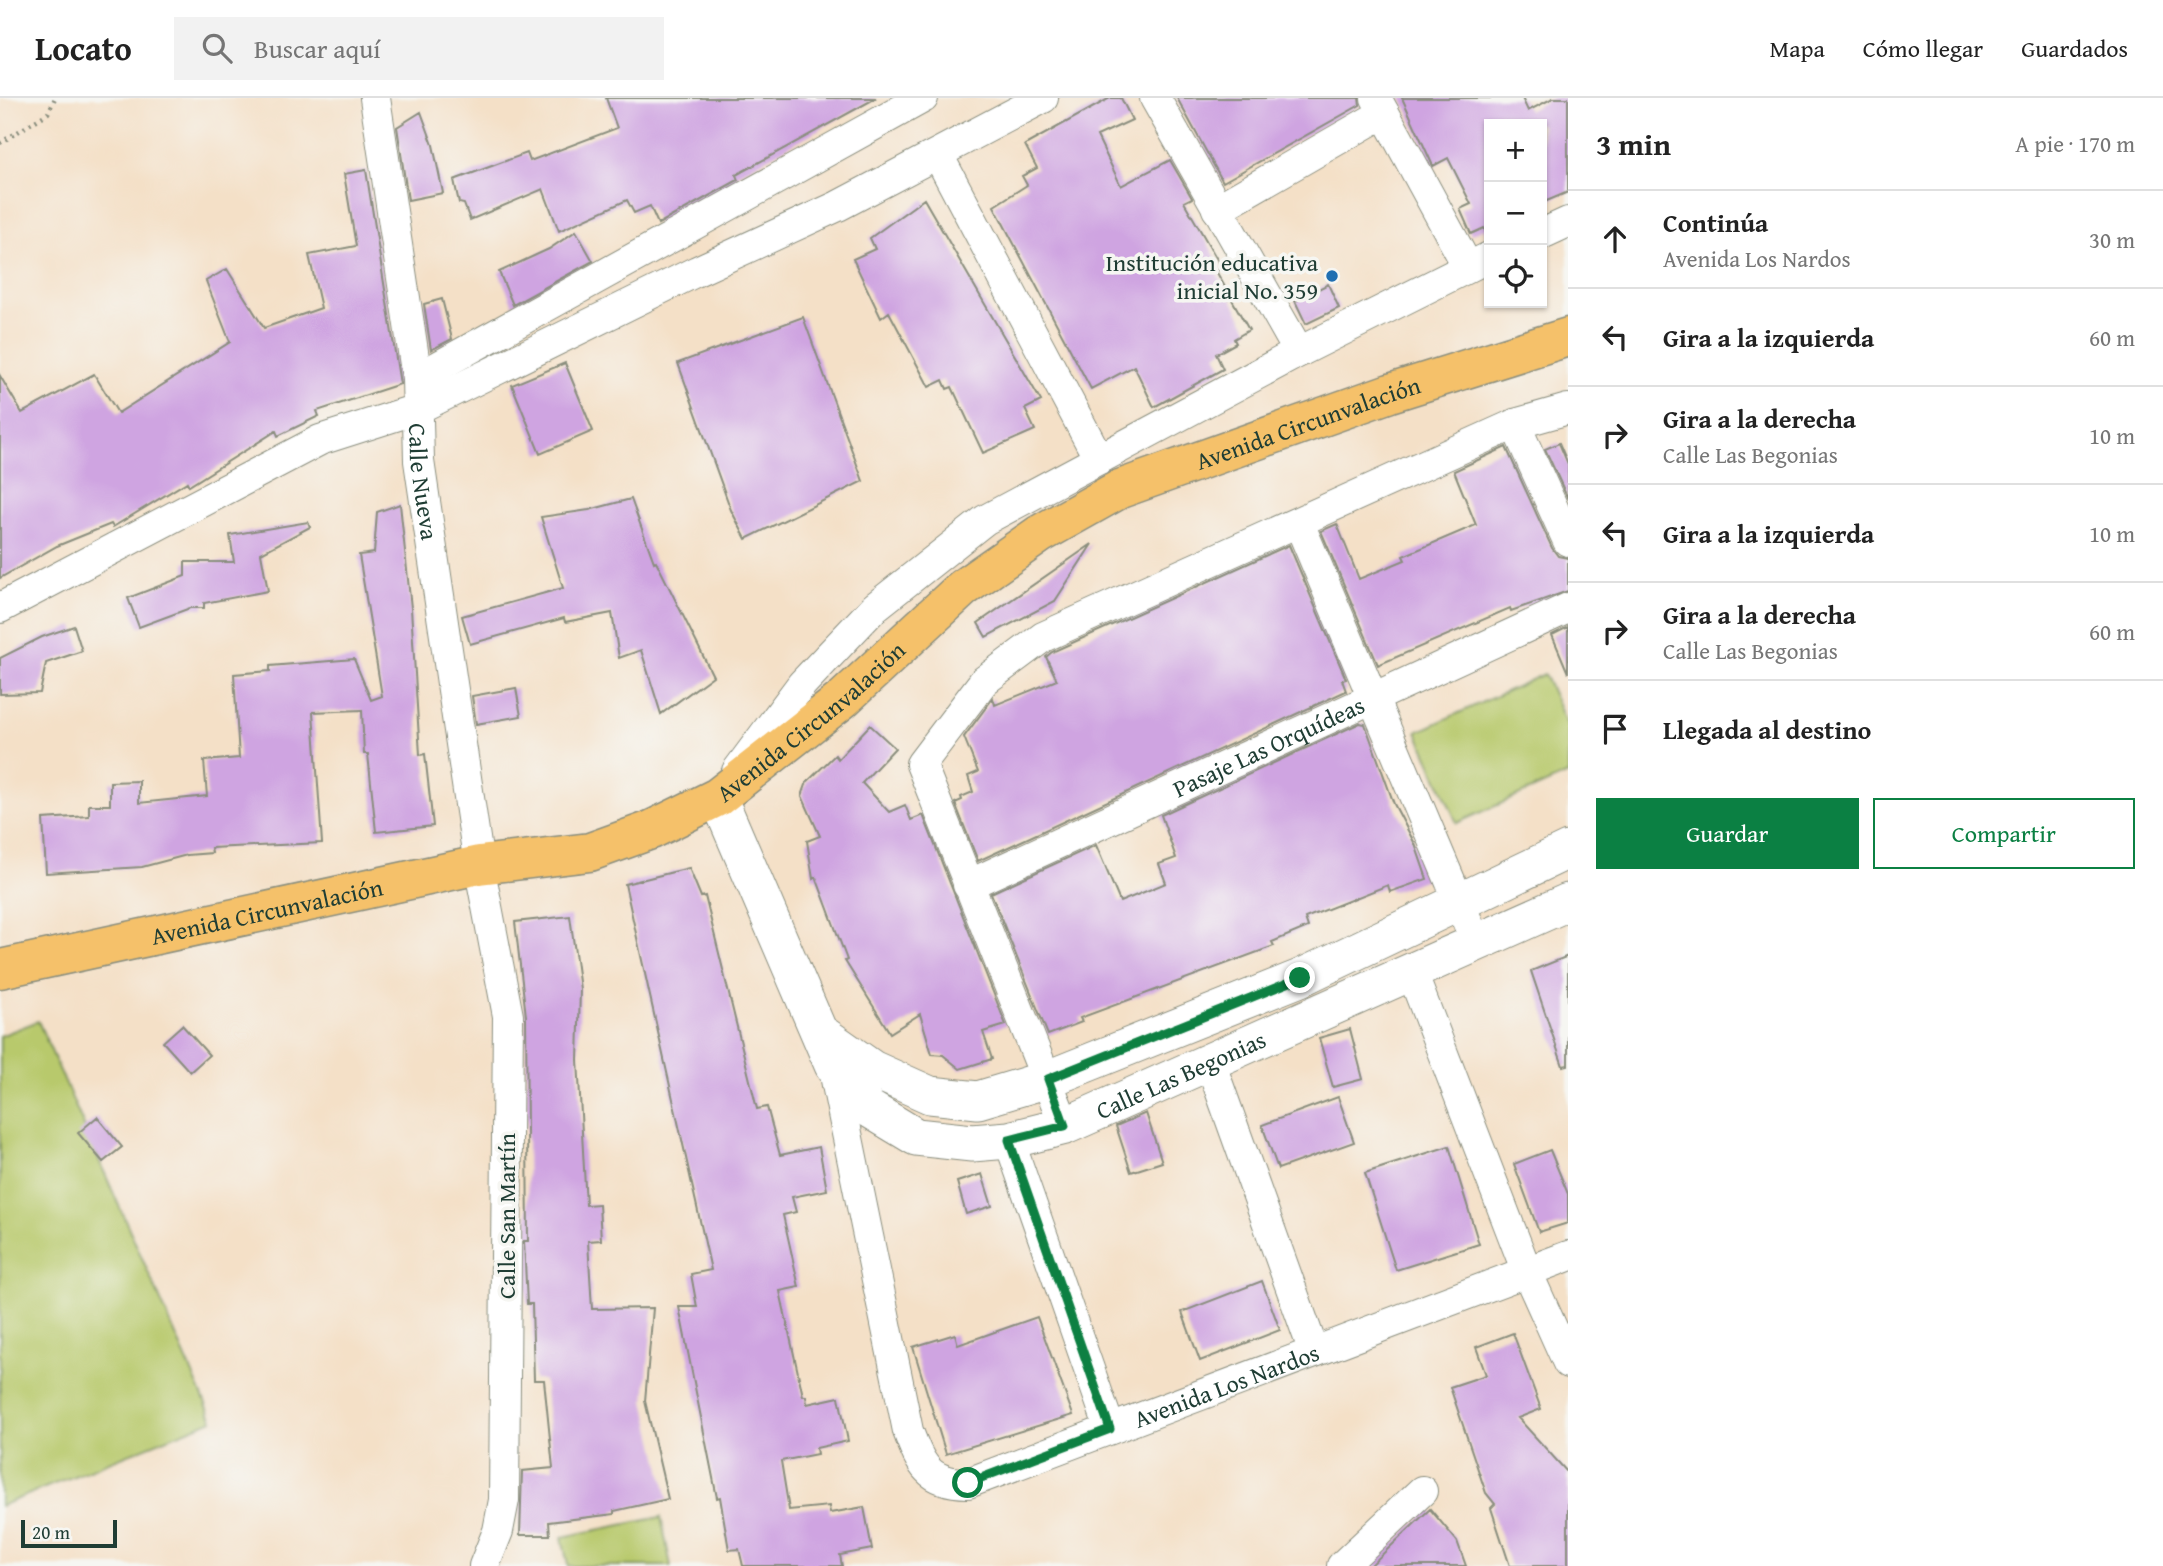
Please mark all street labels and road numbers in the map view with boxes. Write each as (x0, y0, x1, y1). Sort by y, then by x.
street label: Avenida Circunvalación (1191, 367, 1425, 478)
street label: Calle Nueva (401, 423, 448, 543)
street label: Avenida Circunvalación (708, 632, 913, 810)
street label: Pasaje Las Orquídeas (1167, 687, 1370, 806)
street label: Avenida Circunvalación (148, 869, 386, 953)
street label: Calle Las Begonias (1090, 1021, 1271, 1128)
street label: Calle San Martín (489, 1133, 524, 1299)
street label: Avenida Los Nardos (1129, 1334, 1324, 1436)

